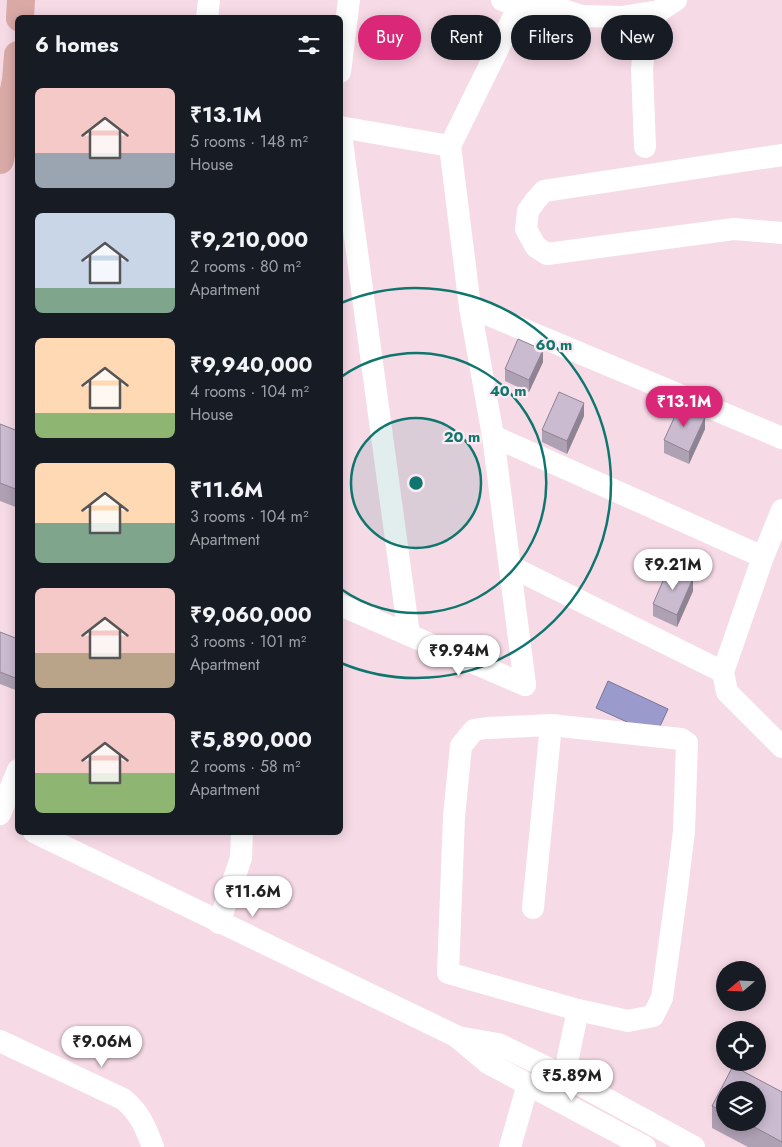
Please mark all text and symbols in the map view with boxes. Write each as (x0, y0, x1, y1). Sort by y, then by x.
chip: Buy (358, 15, 421, 60)
chip: Rent (431, 15, 501, 60)
chip: Filters (511, 15, 591, 60)
chip: New (601, 15, 673, 60)
text: 6 homes (35, 30, 119, 60)
icon: filters (295, 31, 323, 59)
text: ₹13.1M (190, 100, 262, 130)
icon: home (75, 108, 135, 168)
text: 5 rooms · 148 m² (190, 130, 308, 153)
text: House (190, 153, 233, 176)
text: ₹9,210,000 (190, 225, 308, 255)
icon: home (75, 233, 135, 293)
text: 2 rooms · 80 m² (190, 255, 301, 278)
text: Apartment (190, 278, 260, 301)
text: 60 m (536, 334, 572, 356)
text: ₹9,940,000 (190, 350, 313, 380)
icon: home (75, 358, 135, 418)
text: 4 rooms · 104 m² (190, 380, 309, 403)
text: 40 m (489, 380, 527, 402)
pin: ₹13.1M (643, 386, 725, 428)
text: ₹13.1M (657, 390, 711, 413)
text: House (190, 403, 233, 426)
text: 20 m (444, 426, 480, 448)
centre of rings (407, 474, 425, 492)
text: ₹11.6M (190, 475, 263, 505)
icon: home (75, 483, 135, 543)
text: 3 rooms · 104 m² (190, 505, 309, 528)
text: Apartment (190, 528, 260, 551)
pin: ₹9.21M (632, 548, 714, 591)
text: ₹9.21M (645, 553, 701, 576)
text: ₹9,060,000 (190, 600, 312, 630)
icon: home (75, 608, 135, 668)
text: 3 rooms · 101 m² (190, 630, 306, 653)
pin: ₹9.94M (418, 634, 500, 677)
text: ₹9.94M (429, 639, 489, 662)
text: Apartment (190, 653, 260, 676)
text: ₹5,890,000 (190, 725, 312, 755)
icon: home (75, 733, 135, 793)
text: 2 rooms · 58 m² (190, 755, 301, 778)
text: Apartment (190, 778, 260, 801)
pin: ₹11.6M (212, 876, 294, 918)
text: ₹11.6M (225, 880, 281, 903)
north arrow (716, 961, 766, 1011)
map controls (716, 961, 766, 1131)
button: locate (716, 1021, 766, 1071)
pin: ₹9.06M (61, 1026, 143, 1068)
text: ₹9.06M (72, 1030, 132, 1053)
pin: ₹5.89M (531, 1060, 613, 1102)
text: ₹5.89M (542, 1064, 602, 1087)
button: layers (716, 1081, 766, 1131)

